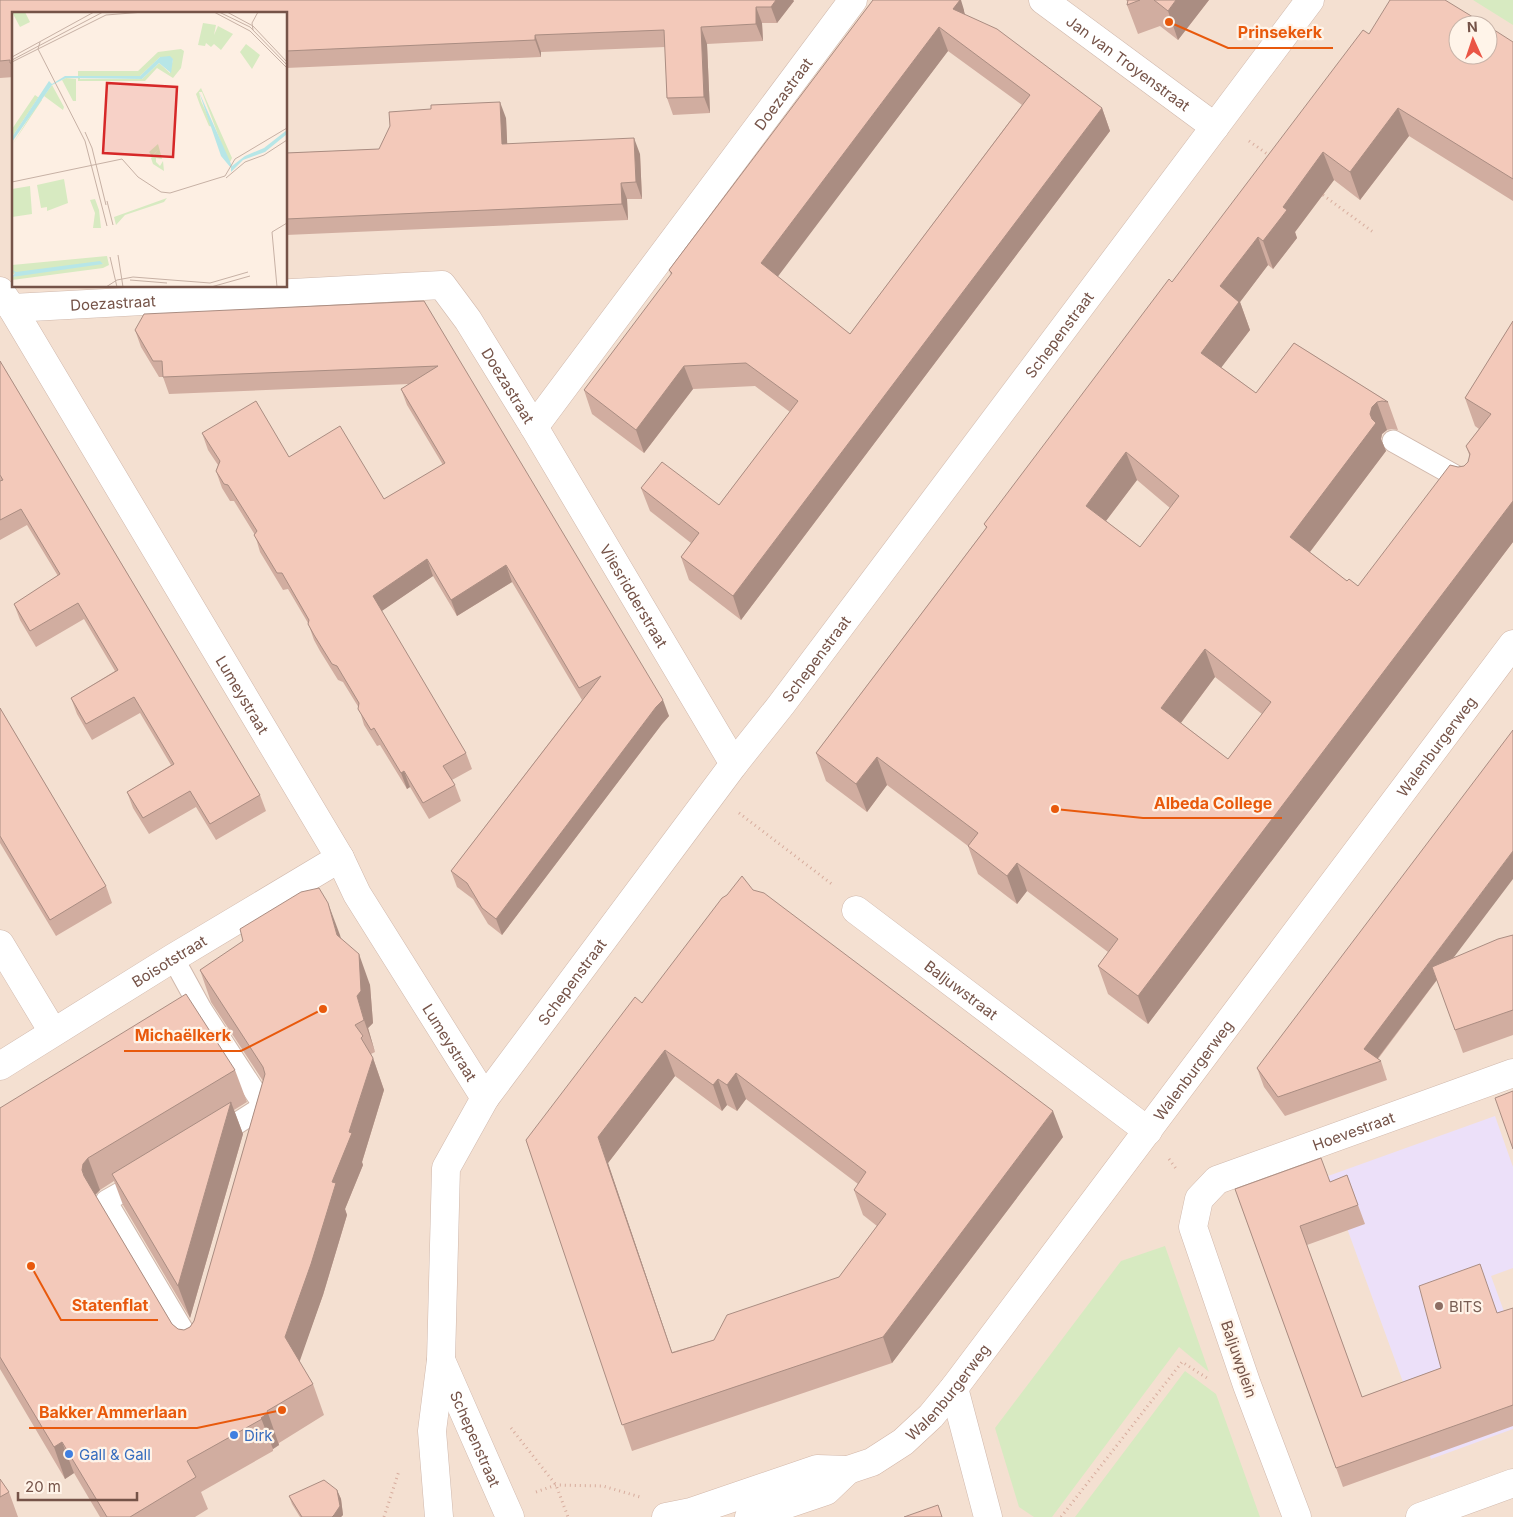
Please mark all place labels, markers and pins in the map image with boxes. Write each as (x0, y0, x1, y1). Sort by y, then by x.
callout: Prinsekerk (1228, 17, 1333, 48)
callout: Albeda College (1143, 787, 1282, 818)
callout: Michaëlkerk (124, 1020, 241, 1051)
callout: Statenflat (61, 1289, 158, 1320)
place label: BITS (1449, 1297, 1482, 1316)
marker: BITS (1433, 1300, 1445, 1312)
callout: Bakker Ammerlaan (29, 1397, 197, 1428)
place label: Dirk (244, 1426, 273, 1445)
marker: Dirk (228, 1429, 240, 1441)
place label: Gall & Gall (79, 1445, 151, 1464)
marker: Gall & Gall (63, 1448, 75, 1460)

